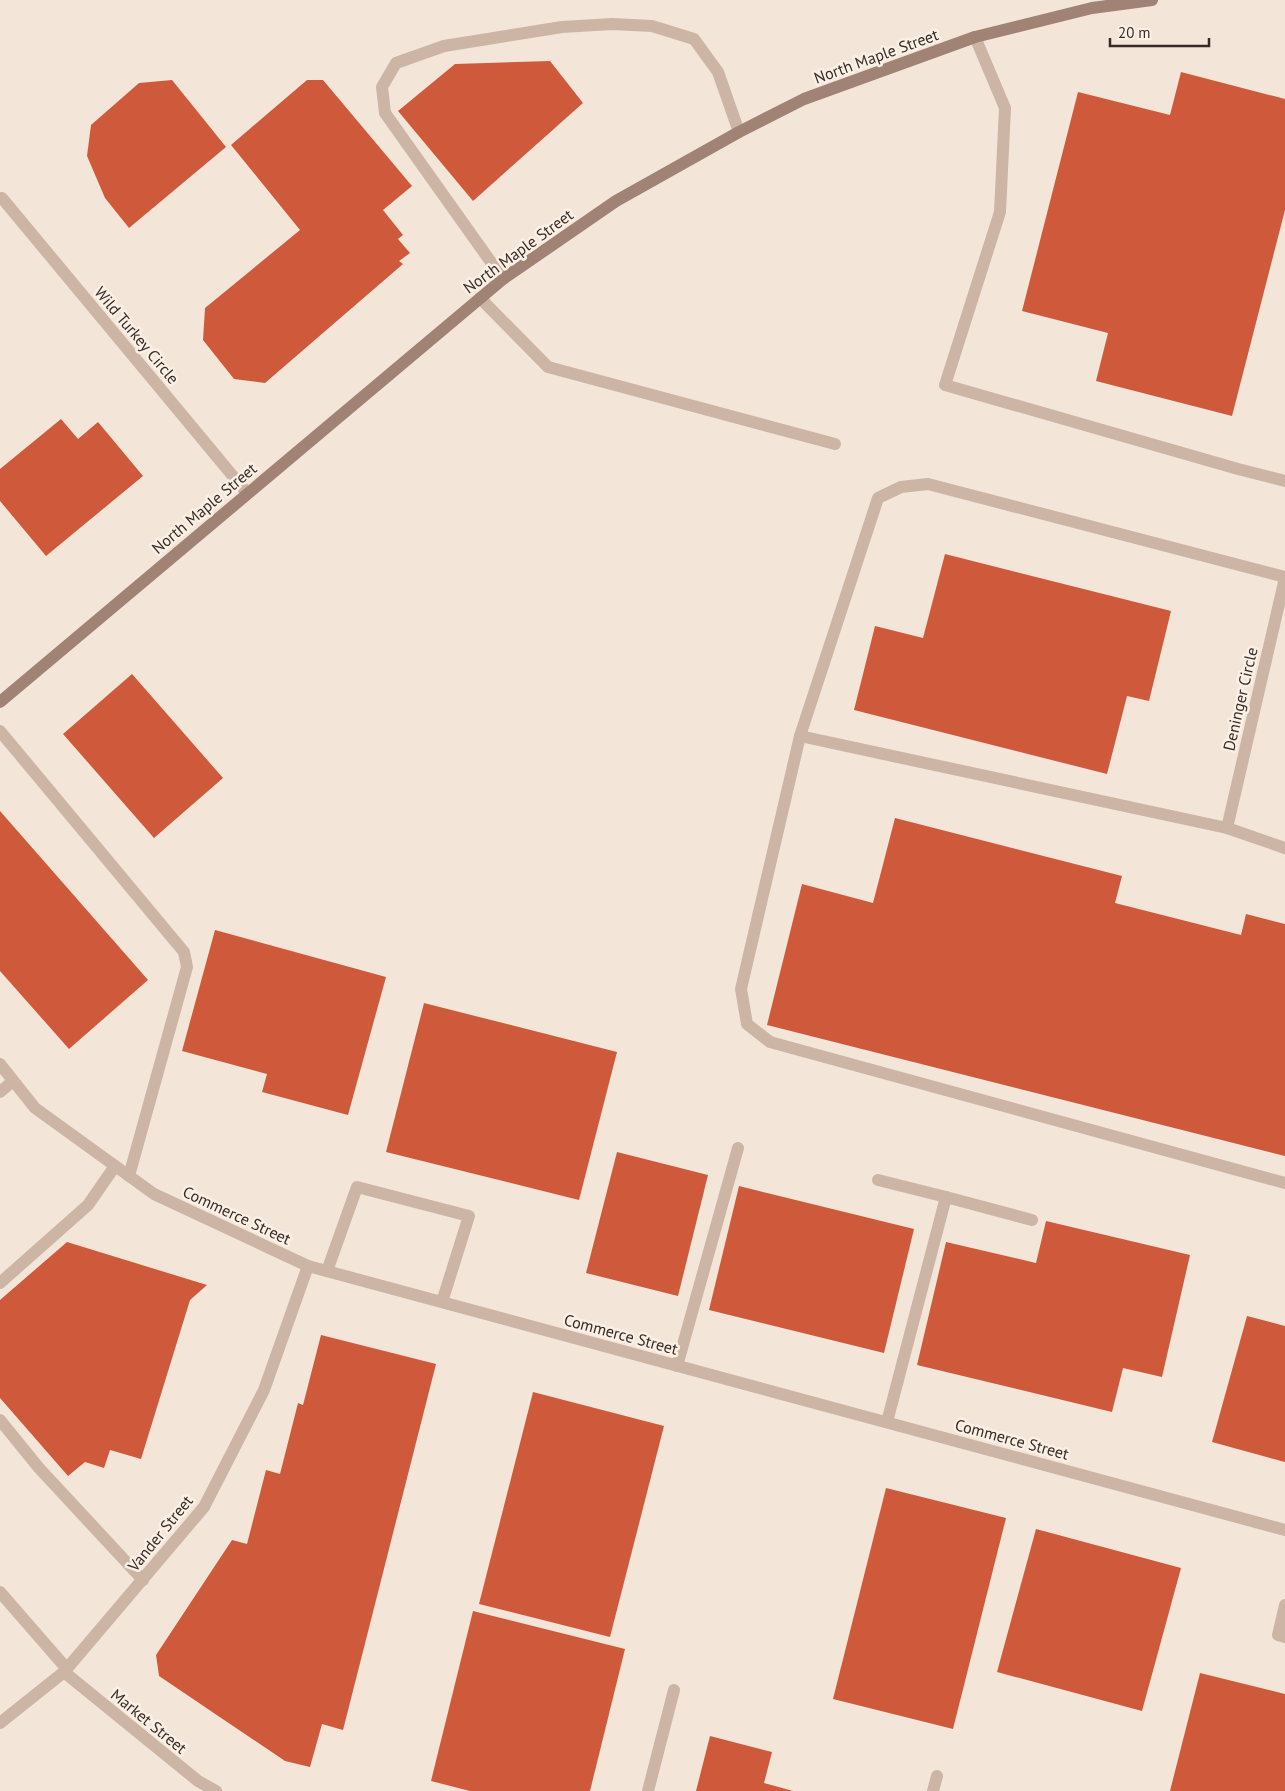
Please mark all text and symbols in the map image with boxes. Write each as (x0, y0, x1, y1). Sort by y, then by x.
scale bar (1110, 15, 1209, 47)
text: 20 m (1118, 23, 1151, 42)
street label: North Maple Street (811, 24, 941, 88)
street label: North Maple Street (459, 204, 577, 298)
street label: Wild Turkey Circle (90, 282, 184, 388)
street label: North Maple Street (147, 458, 261, 558)
street label: Deninger Circle (1218, 645, 1262, 753)
street label: Commerce Street (180, 1181, 295, 1249)
street label: Commerce Street (562, 1309, 681, 1359)
street label: Commerce Street (953, 1414, 1072, 1464)
street label: Vander Street (123, 1490, 197, 1576)
street label: Market Street (107, 1684, 192, 1758)

